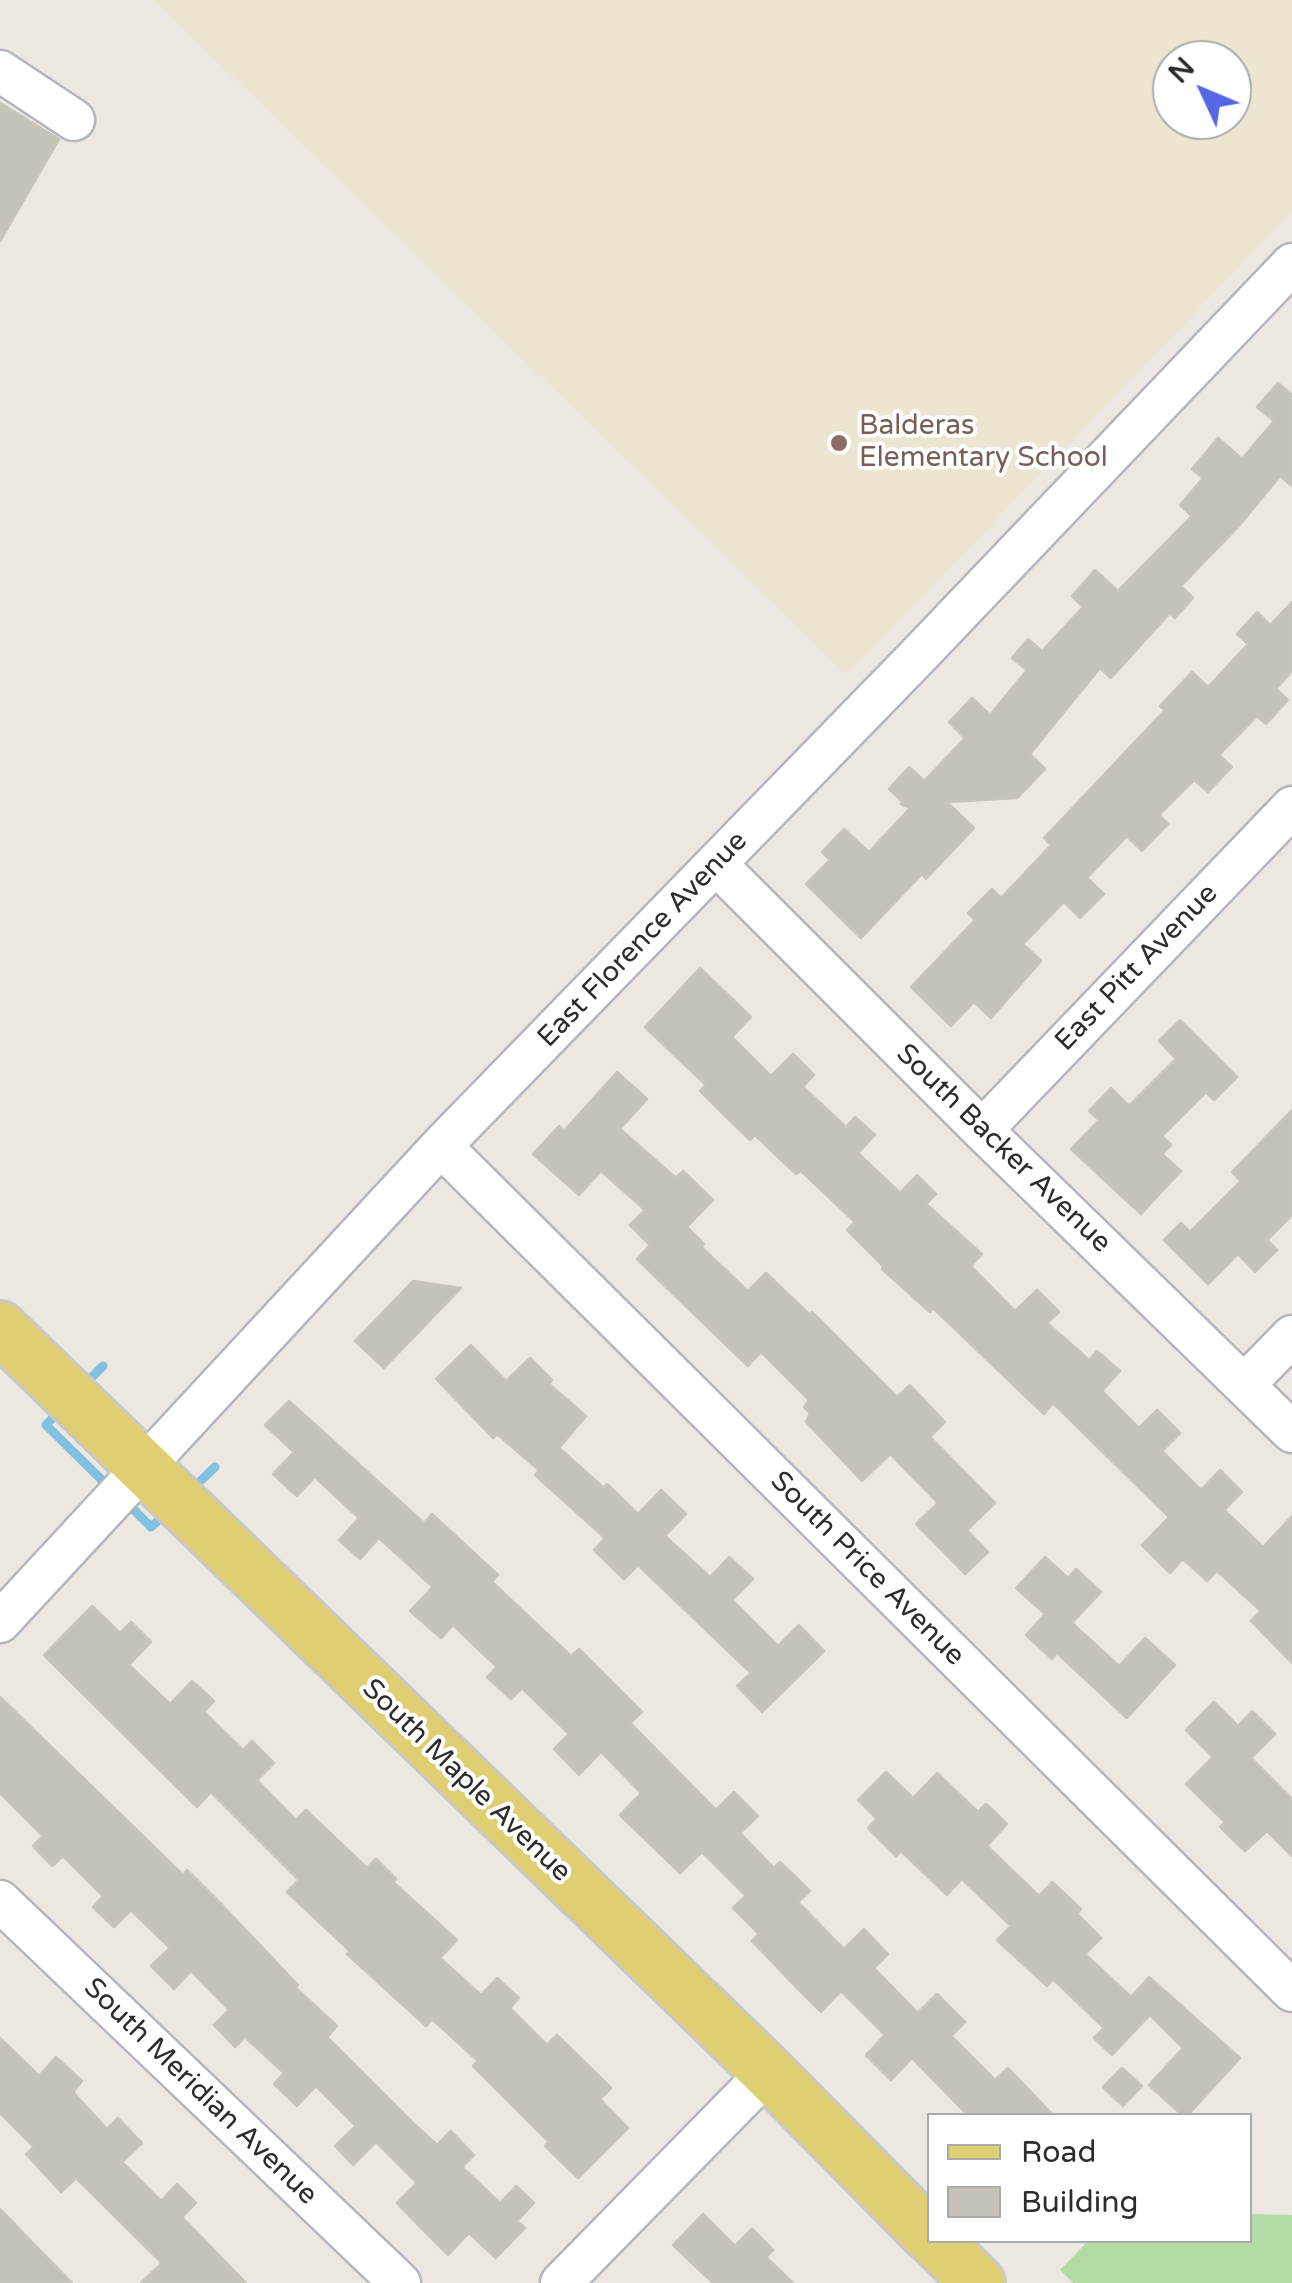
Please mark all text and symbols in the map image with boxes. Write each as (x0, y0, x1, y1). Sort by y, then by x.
north arrow (1152, 40, 1252, 140)
text: N (1162, 51, 1202, 90)
place label: Balderas Elementary School (859, 410, 1108, 476)
marker: Balderas Elementary School (828, 432, 850, 454)
street label: East Florence Avenue (531, 825, 755, 1055)
street label: East Pitt Avenue (1049, 878, 1225, 1058)
street label: South Backer Avenue (889, 1038, 1117, 1260)
street label: South Price Avenue (763, 1465, 971, 1673)
street label: South Maple Avenue (355, 1673, 577, 1889)
street label: South Meridian Avenue (76, 1972, 324, 2212)
legend (927, 2113, 1252, 2243)
text: Road (1021, 2134, 1096, 2171)
text: Building (1021, 2184, 1138, 2221)

